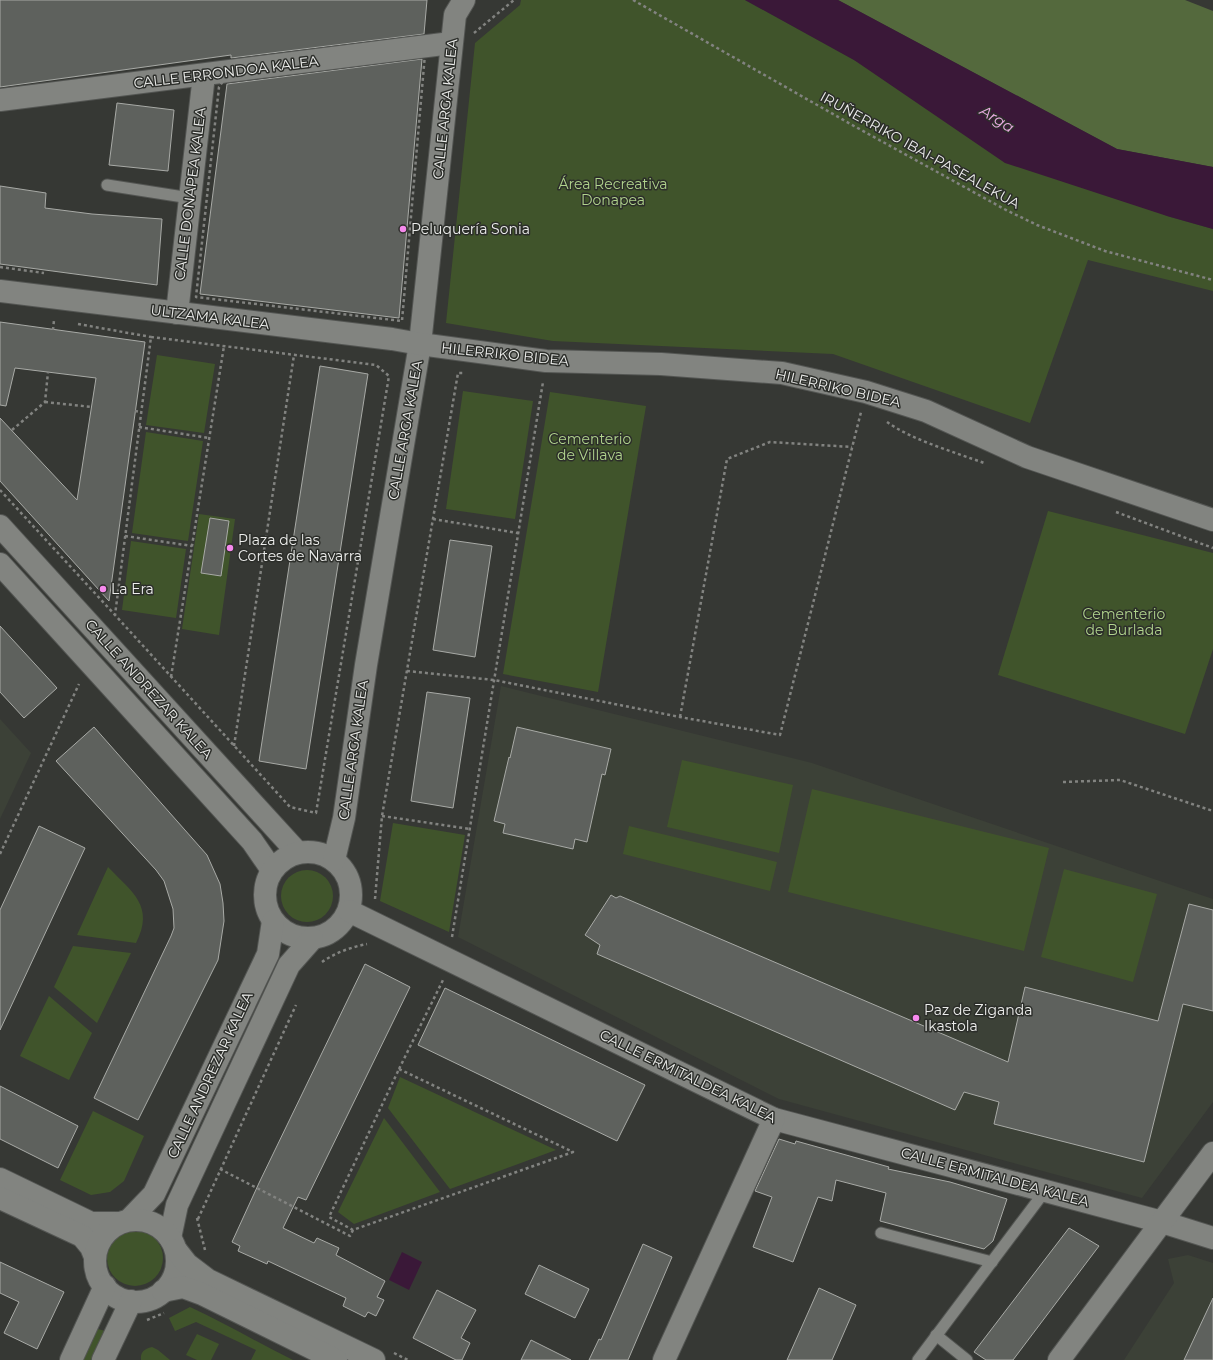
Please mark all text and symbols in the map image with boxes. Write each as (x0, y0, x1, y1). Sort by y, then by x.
street label: CALLE ARGA KALEA (429, 37, 461, 180)
street label: CALLE ERRONDOA KALEA (133, 52, 320, 92)
street label: IRUÑERRIKO IBAI-PASEALEKUA (817, 87, 1024, 213)
water label: Arga (976, 100, 1018, 136)
street label: CALLE DONAPEA KALEA (170, 105, 210, 282)
park label: Área Recreativa Donapea (558, 175, 668, 209)
place label: Peluquería Sonia (411, 220, 530, 238)
marker: Peluquería Sonia (398, 224, 408, 234)
street label: ULTZAMA KALEA (149, 301, 271, 333)
street label: HILERRIKO BIDEA (440, 338, 571, 370)
street label: CALLE ARGA KALEA (384, 358, 426, 501)
street label: HILERRIKO BIDEA (773, 365, 903, 411)
park label: Cementerio de Villava (549, 430, 632, 464)
place label: Plaza de las Cortes de Navarra (238, 531, 362, 565)
marker: Plaza de las Cortes de Navarra (225, 543, 235, 553)
place label: La Era (111, 580, 154, 598)
marker: La Era (98, 584, 108, 594)
park label: Cementerio de Burlada (1083, 605, 1166, 639)
street label: CALLE ANDREZAR KALEA (81, 615, 217, 763)
street label: CALLE ARGA KALEA (334, 678, 372, 821)
street label: CALLE ANDREZAR KALEA (163, 988, 257, 1161)
place label: Paz de Ziganda Ikastola (924, 1001, 1033, 1035)
marker: Paz de Ziganda Ikastola (911, 1013, 921, 1023)
street label: CALLE ERMITALDEA KALEA (597, 1025, 780, 1127)
street label: CALLE ERMITALDEA KALEA (899, 1143, 1092, 1211)

